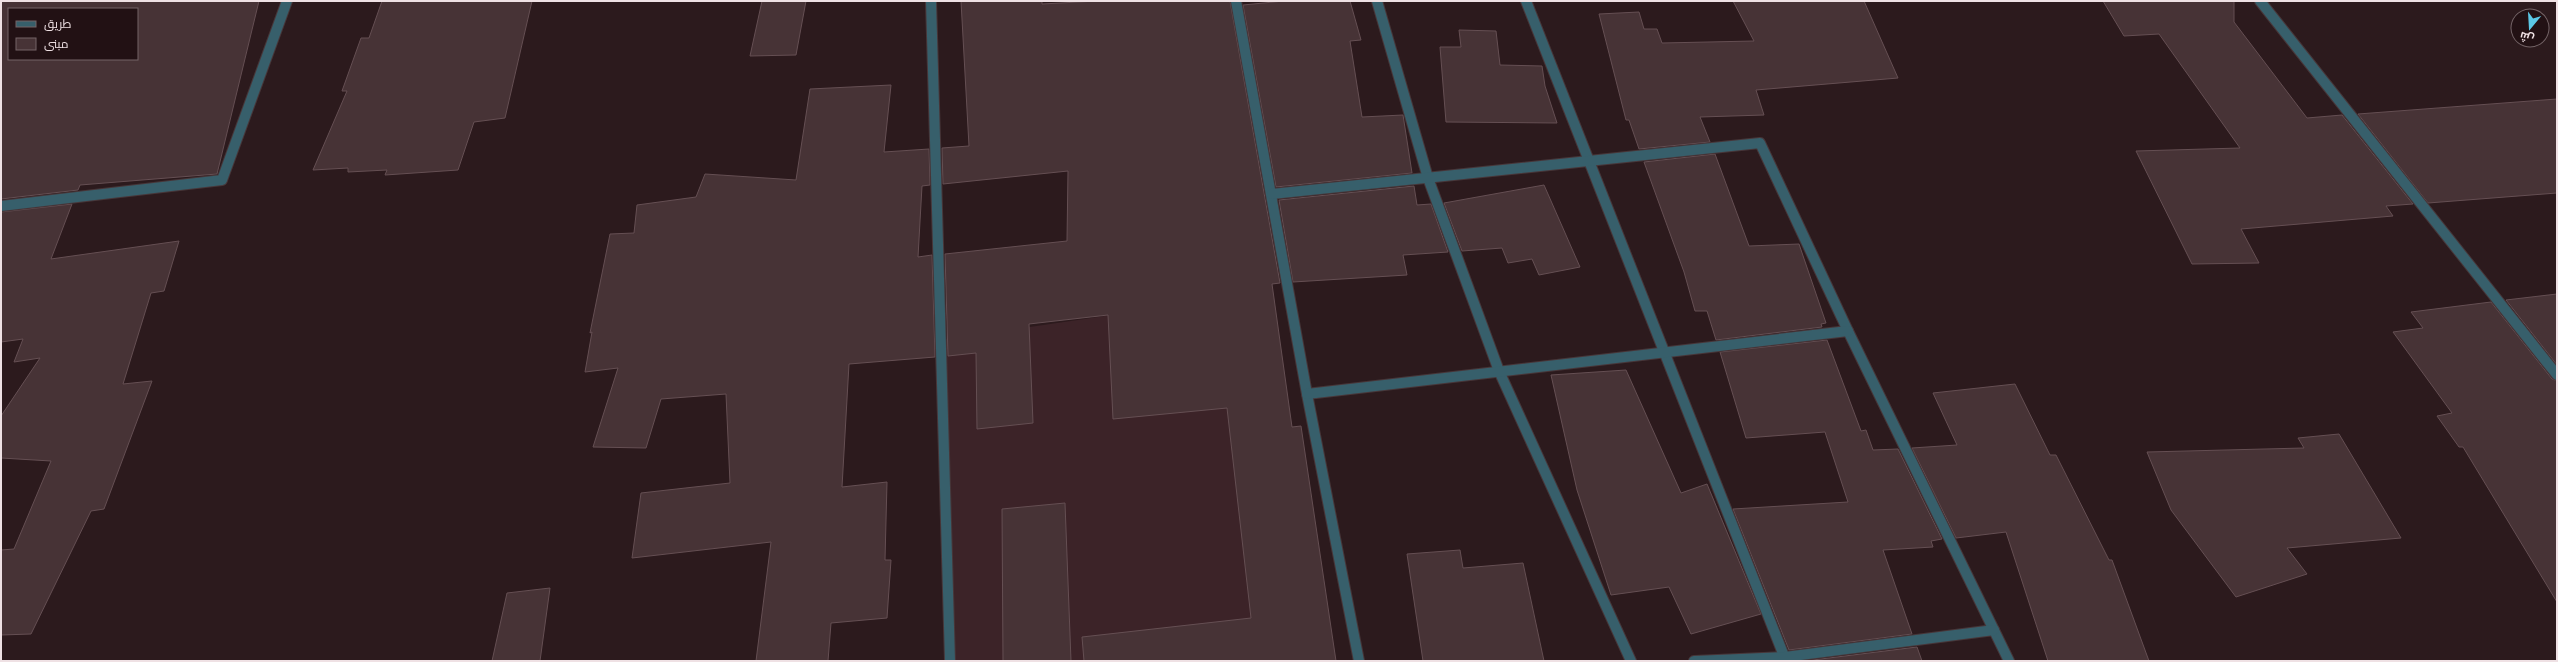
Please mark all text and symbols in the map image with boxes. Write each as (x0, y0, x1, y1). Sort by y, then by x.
legend (8, 8, 138, 60)
north arrow (2510, 8, 2550, 48)
text: طريق (44, 17, 72, 31)
text: ش (2518, 29, 2536, 45)
text: مبنى (44, 37, 69, 51)

